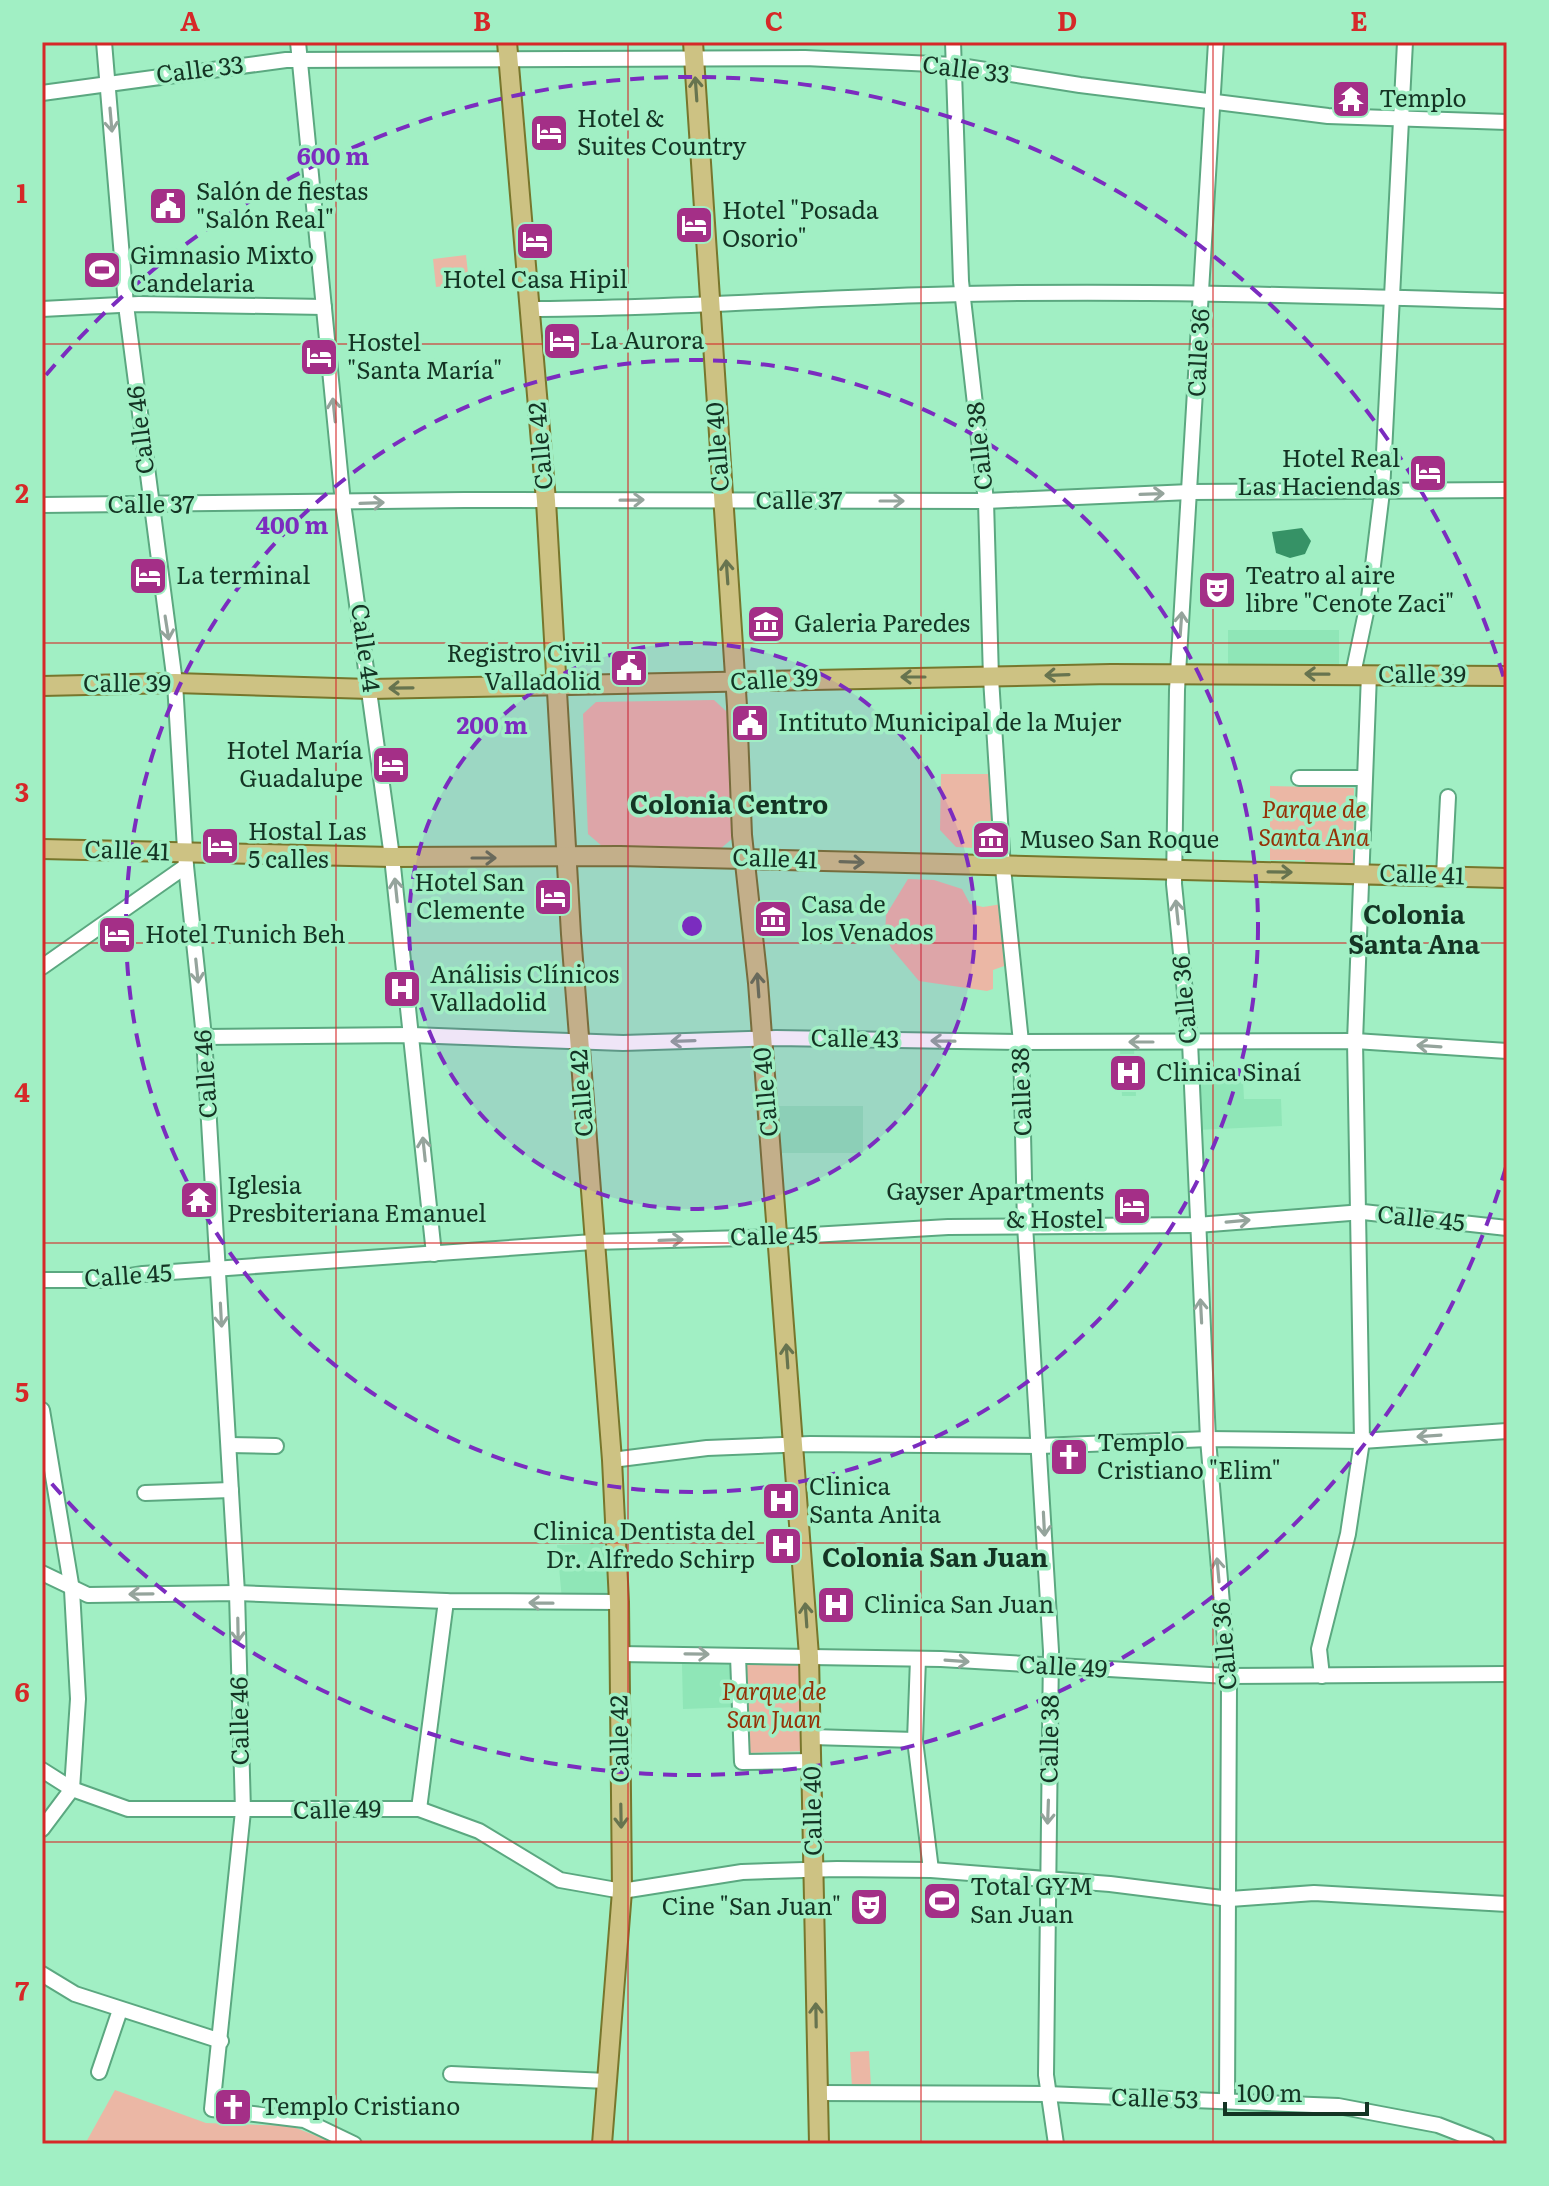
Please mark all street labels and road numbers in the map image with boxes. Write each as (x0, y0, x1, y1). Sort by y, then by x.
street label: Calle 33 (154, 45, 245, 90)
street label: Calle 33 (921, 45, 1012, 90)
street label: Calle 36 (1177, 308, 1216, 398)
street label: Calle 46 (116, 384, 161, 476)
street label: Calle 38 (955, 400, 1000, 492)
street label: Calle 42 (517, 401, 560, 492)
street label: Calle 40 (695, 401, 736, 493)
street label: Calle 37 (755, 481, 843, 516)
street label: Calle 37 (107, 485, 195, 520)
street label: Calle 44 (344, 601, 391, 694)
street label: Calle 39 (1378, 655, 1466, 690)
street label: Calle 39 (729, 658, 819, 697)
street label: Calle 39 (83, 664, 171, 699)
street label: Calle 41 (84, 830, 171, 867)
street label: Calle 41 (732, 838, 819, 875)
street label: Calle 41 (1379, 854, 1466, 891)
street label: Calle 36 (1161, 955, 1204, 1046)
street label: Calle 43 (810, 1018, 900, 1055)
street label: Calle 46 (183, 1029, 224, 1120)
street label: Calle 40 (742, 1046, 785, 1138)
street label: Calle 38 (1000, 1047, 1039, 1137)
street label: Calle 42 (559, 1048, 600, 1138)
street label: Calle 45 (1376, 1195, 1467, 1239)
street label: Calle 45 (729, 1214, 818, 1253)
street label: Calle 45 (83, 1253, 173, 1294)
street label: Calle 36 (1201, 1601, 1244, 1692)
street label: Calle 49 (1018, 1645, 1108, 1684)
street label: Calle 46 (219, 1676, 256, 1766)
street label: Calle 38 (1029, 1694, 1066, 1784)
street label: Calle 42 (599, 1695, 636, 1783)
street label: Calle 40 (792, 1766, 829, 1856)
street label: Calle 49 (292, 1789, 381, 1826)
street label: Calle 53 (1111, 2077, 1200, 2116)

